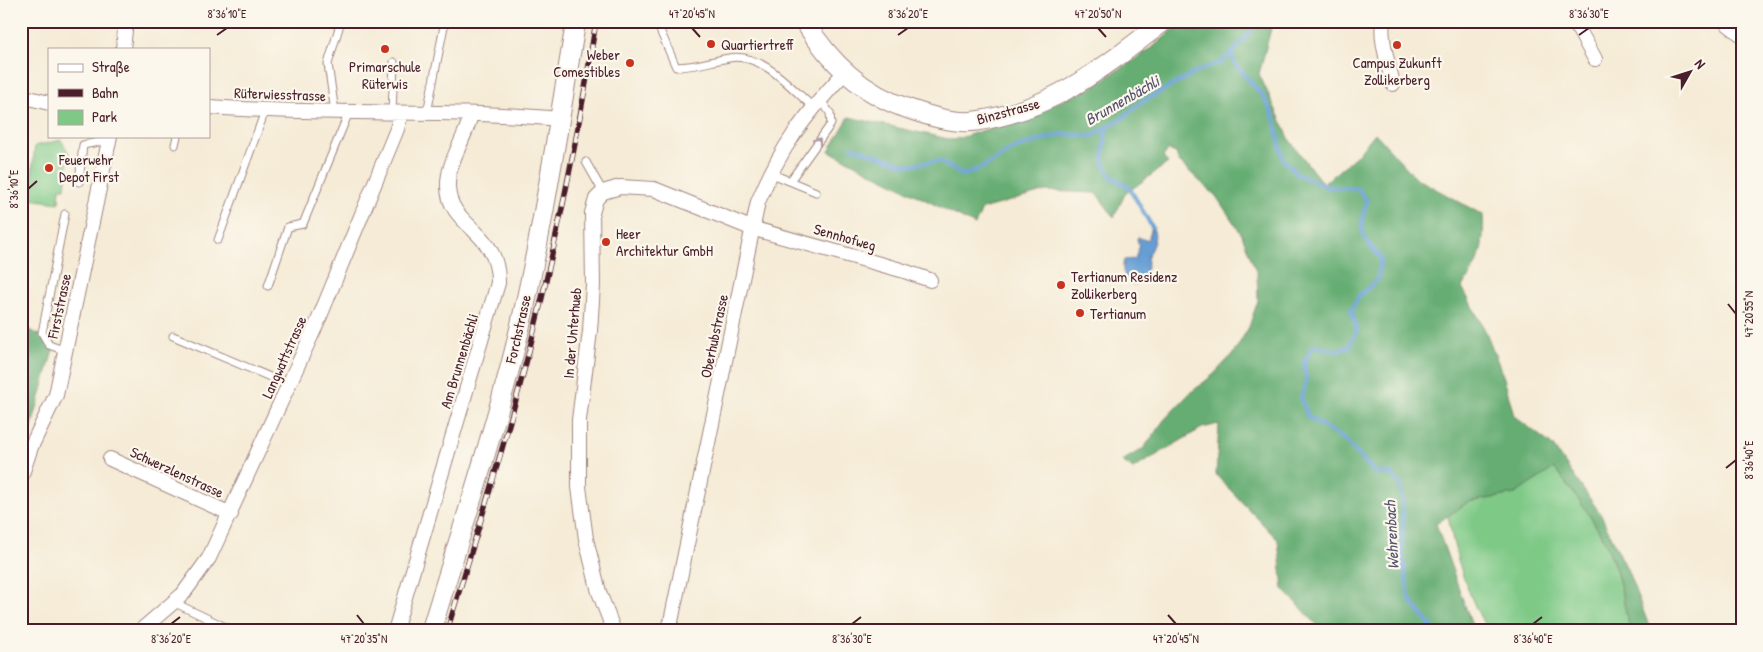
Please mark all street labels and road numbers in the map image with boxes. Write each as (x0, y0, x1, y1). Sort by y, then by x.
street label: Rüterwiesstrasse (234, 82, 326, 106)
street label: Binzstrasse (974, 93, 1042, 129)
street label: Sennhofweg (811, 218, 879, 256)
street label: Firststrasse (42, 272, 76, 341)
street label: In der Unterhueb (558, 287, 586, 379)
street label: Oberhubstrasse (695, 292, 733, 380)
street label: Forchstrasse (500, 293, 536, 366)
street label: Am Brunnenbächli (435, 311, 483, 411)
street label: Langwattstrasse (256, 312, 312, 402)
street label: Schwerzlenstrasse (127, 441, 227, 503)

